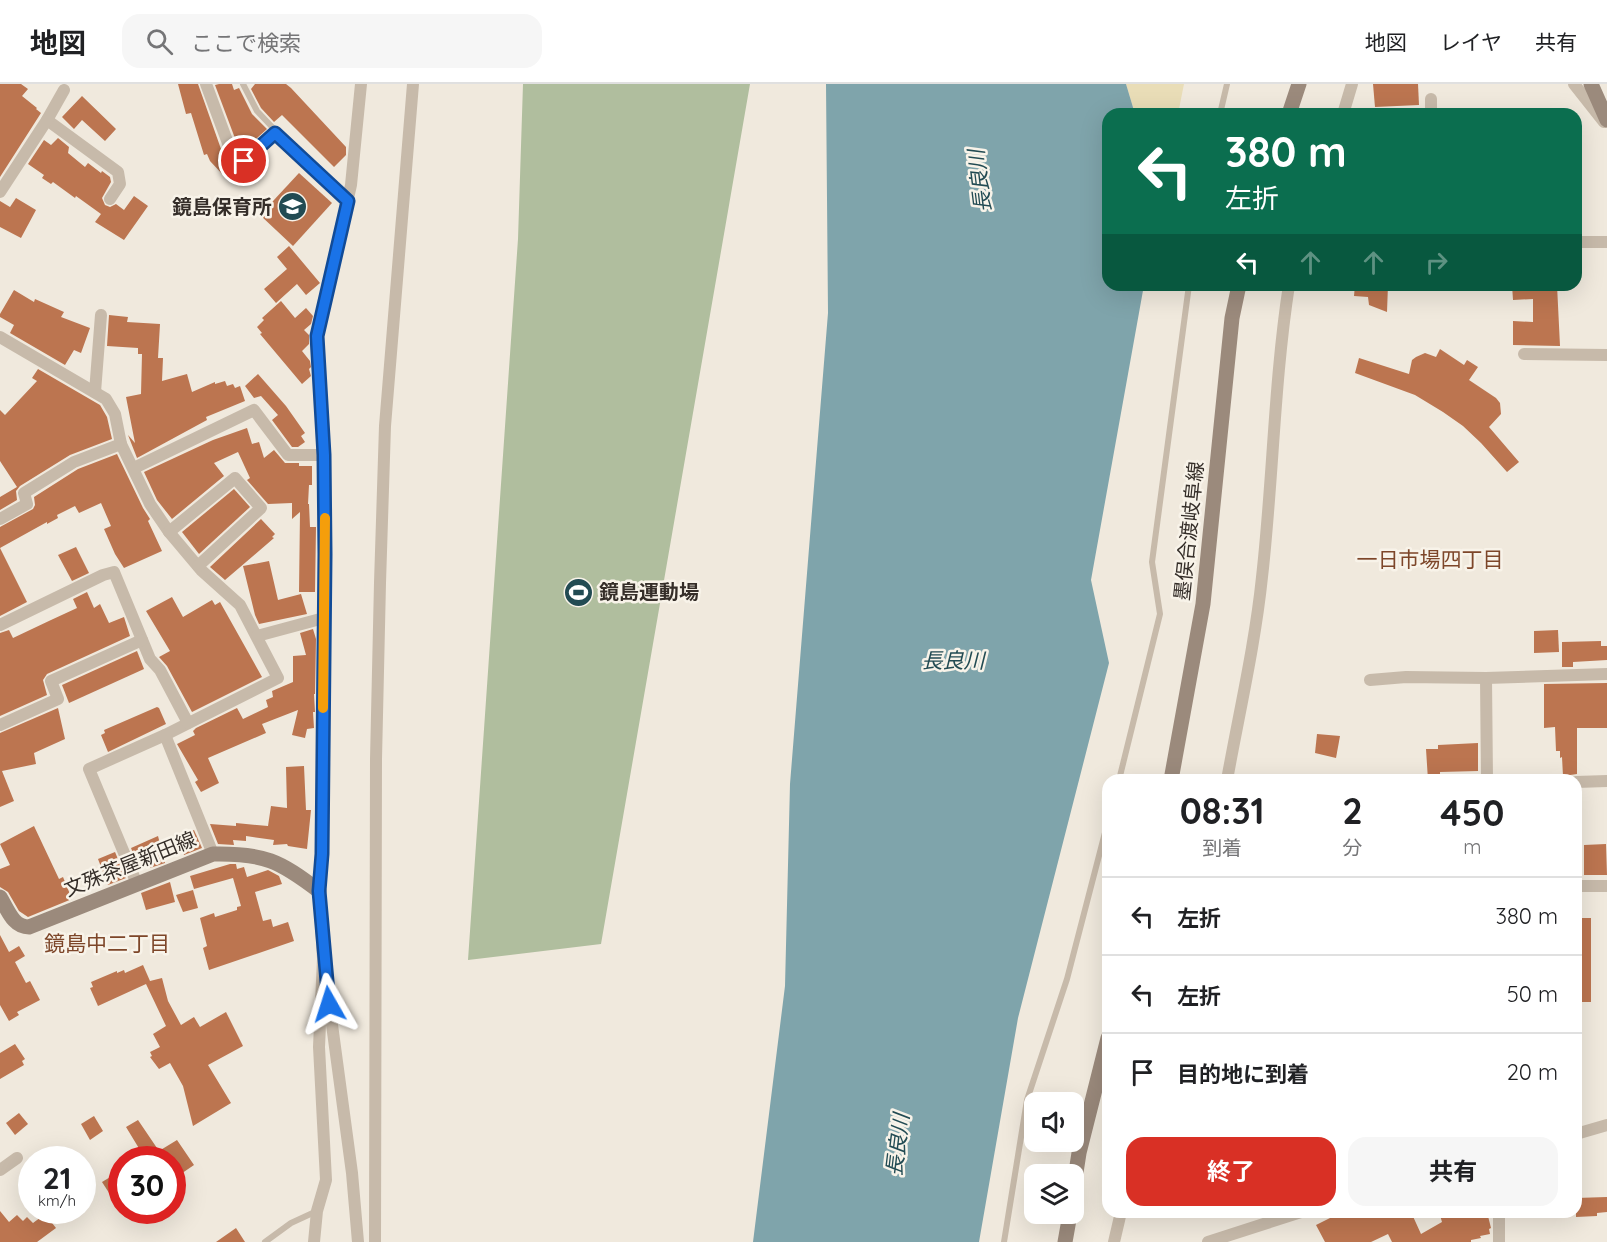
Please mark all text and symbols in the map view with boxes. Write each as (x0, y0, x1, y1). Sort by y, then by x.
search box (122, 14, 542, 68)
text: 地図 (30, 25, 86, 60)
icon: search (143, 25, 176, 58)
text: ここで検索 (191, 29, 301, 57)
text: 地図 (1365, 29, 1407, 55)
text: レイヤ (1440, 29, 1502, 55)
text: 共有 (1535, 29, 1577, 55)
text: 380 m (1225, 125, 1347, 178)
icon: left (1126, 132, 1204, 210)
pin (218, 135, 269, 186)
icon: arrive (227, 144, 260, 177)
water label: 長良川 (962, 146, 996, 214)
text: 左折 (1225, 181, 1279, 215)
school or university icon: 鏡島保育所 (277, 191, 309, 223)
place label: 鏡島保育所 (172, 194, 272, 219)
icon: left (1231, 246, 1264, 279)
icon: ahead (1294, 246, 1327, 279)
icon: ahead (1357, 246, 1390, 279)
icon: right (1420, 246, 1453, 279)
street label: 墨俣合渡岐阜線 (1169, 460, 1208, 602)
district label: 一日市場四丁目 (1357, 546, 1504, 572)
sports icon: 鏡島運動場 (562, 576, 594, 608)
place label: 鏡島運動場 (599, 579, 699, 604)
water label: 長良川 (922, 647, 986, 673)
text: 08:31 (1180, 788, 1265, 833)
text: 2 (1342, 788, 1363, 833)
text: 450 (1440, 790, 1504, 835)
street label: 文殊茶屋新田線 (60, 826, 199, 901)
text: m (1463, 834, 1481, 859)
text: 到着 (1202, 835, 1242, 860)
text: 分 (1342, 835, 1362, 860)
icon: left (1126, 900, 1159, 933)
text: 380 m (1495, 902, 1558, 930)
text: 左折 (1177, 904, 1221, 932)
district label: 鏡島中二丁目 (44, 930, 170, 956)
position arrow (297, 972, 361, 1036)
icon: left (1126, 978, 1159, 1011)
text: 50 m (1507, 980, 1558, 1008)
text: 左折 (1177, 982, 1221, 1010)
icon: arrive (1126, 1056, 1159, 1089)
text: 20 m (1507, 1058, 1558, 1086)
text: 目的地に到着 (1177, 1060, 1309, 1088)
map controls (1024, 1092, 1084, 1224)
button: sound (1024, 1092, 1084, 1152)
water label: 長良川 (880, 1110, 914, 1178)
button: 終了 (1126, 1137, 1336, 1206)
button: 共有 (1348, 1137, 1558, 1206)
speed limit sign: 30 (108, 1146, 186, 1224)
text: 21 (43, 1159, 71, 1197)
button: layers (1024, 1164, 1084, 1224)
text: km/h (38, 1191, 76, 1210)

